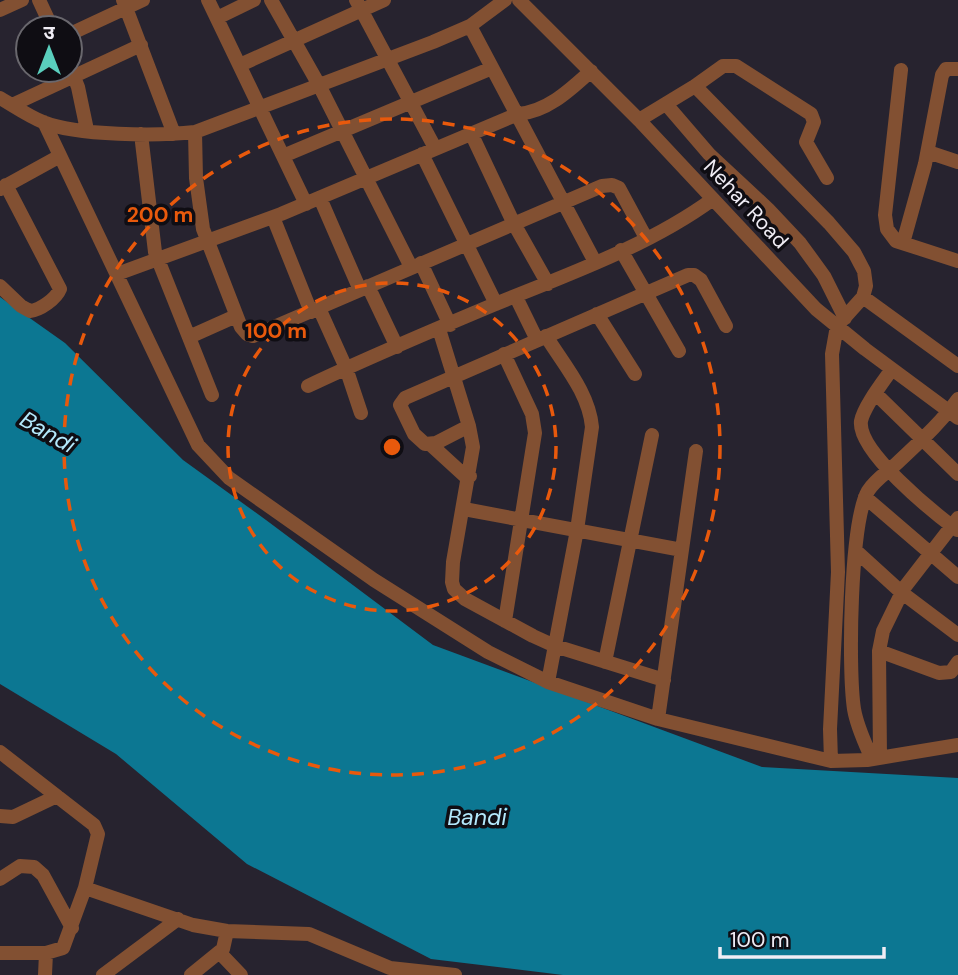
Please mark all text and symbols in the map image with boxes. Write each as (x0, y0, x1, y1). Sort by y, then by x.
north arrow (14, 14, 84, 84)
text: उ (43, 20, 55, 45)
street label: Nehar Road (698, 153, 794, 255)
text: 200 m (127, 201, 193, 229)
text: 100 m (245, 317, 307, 345)
water label: Bandi (15, 404, 82, 460)
centre of rings (380, 435, 404, 459)
water label: Bandi (447, 802, 507, 832)
scale bar (720, 916, 884, 960)
text: 100 m (730, 926, 790, 954)

